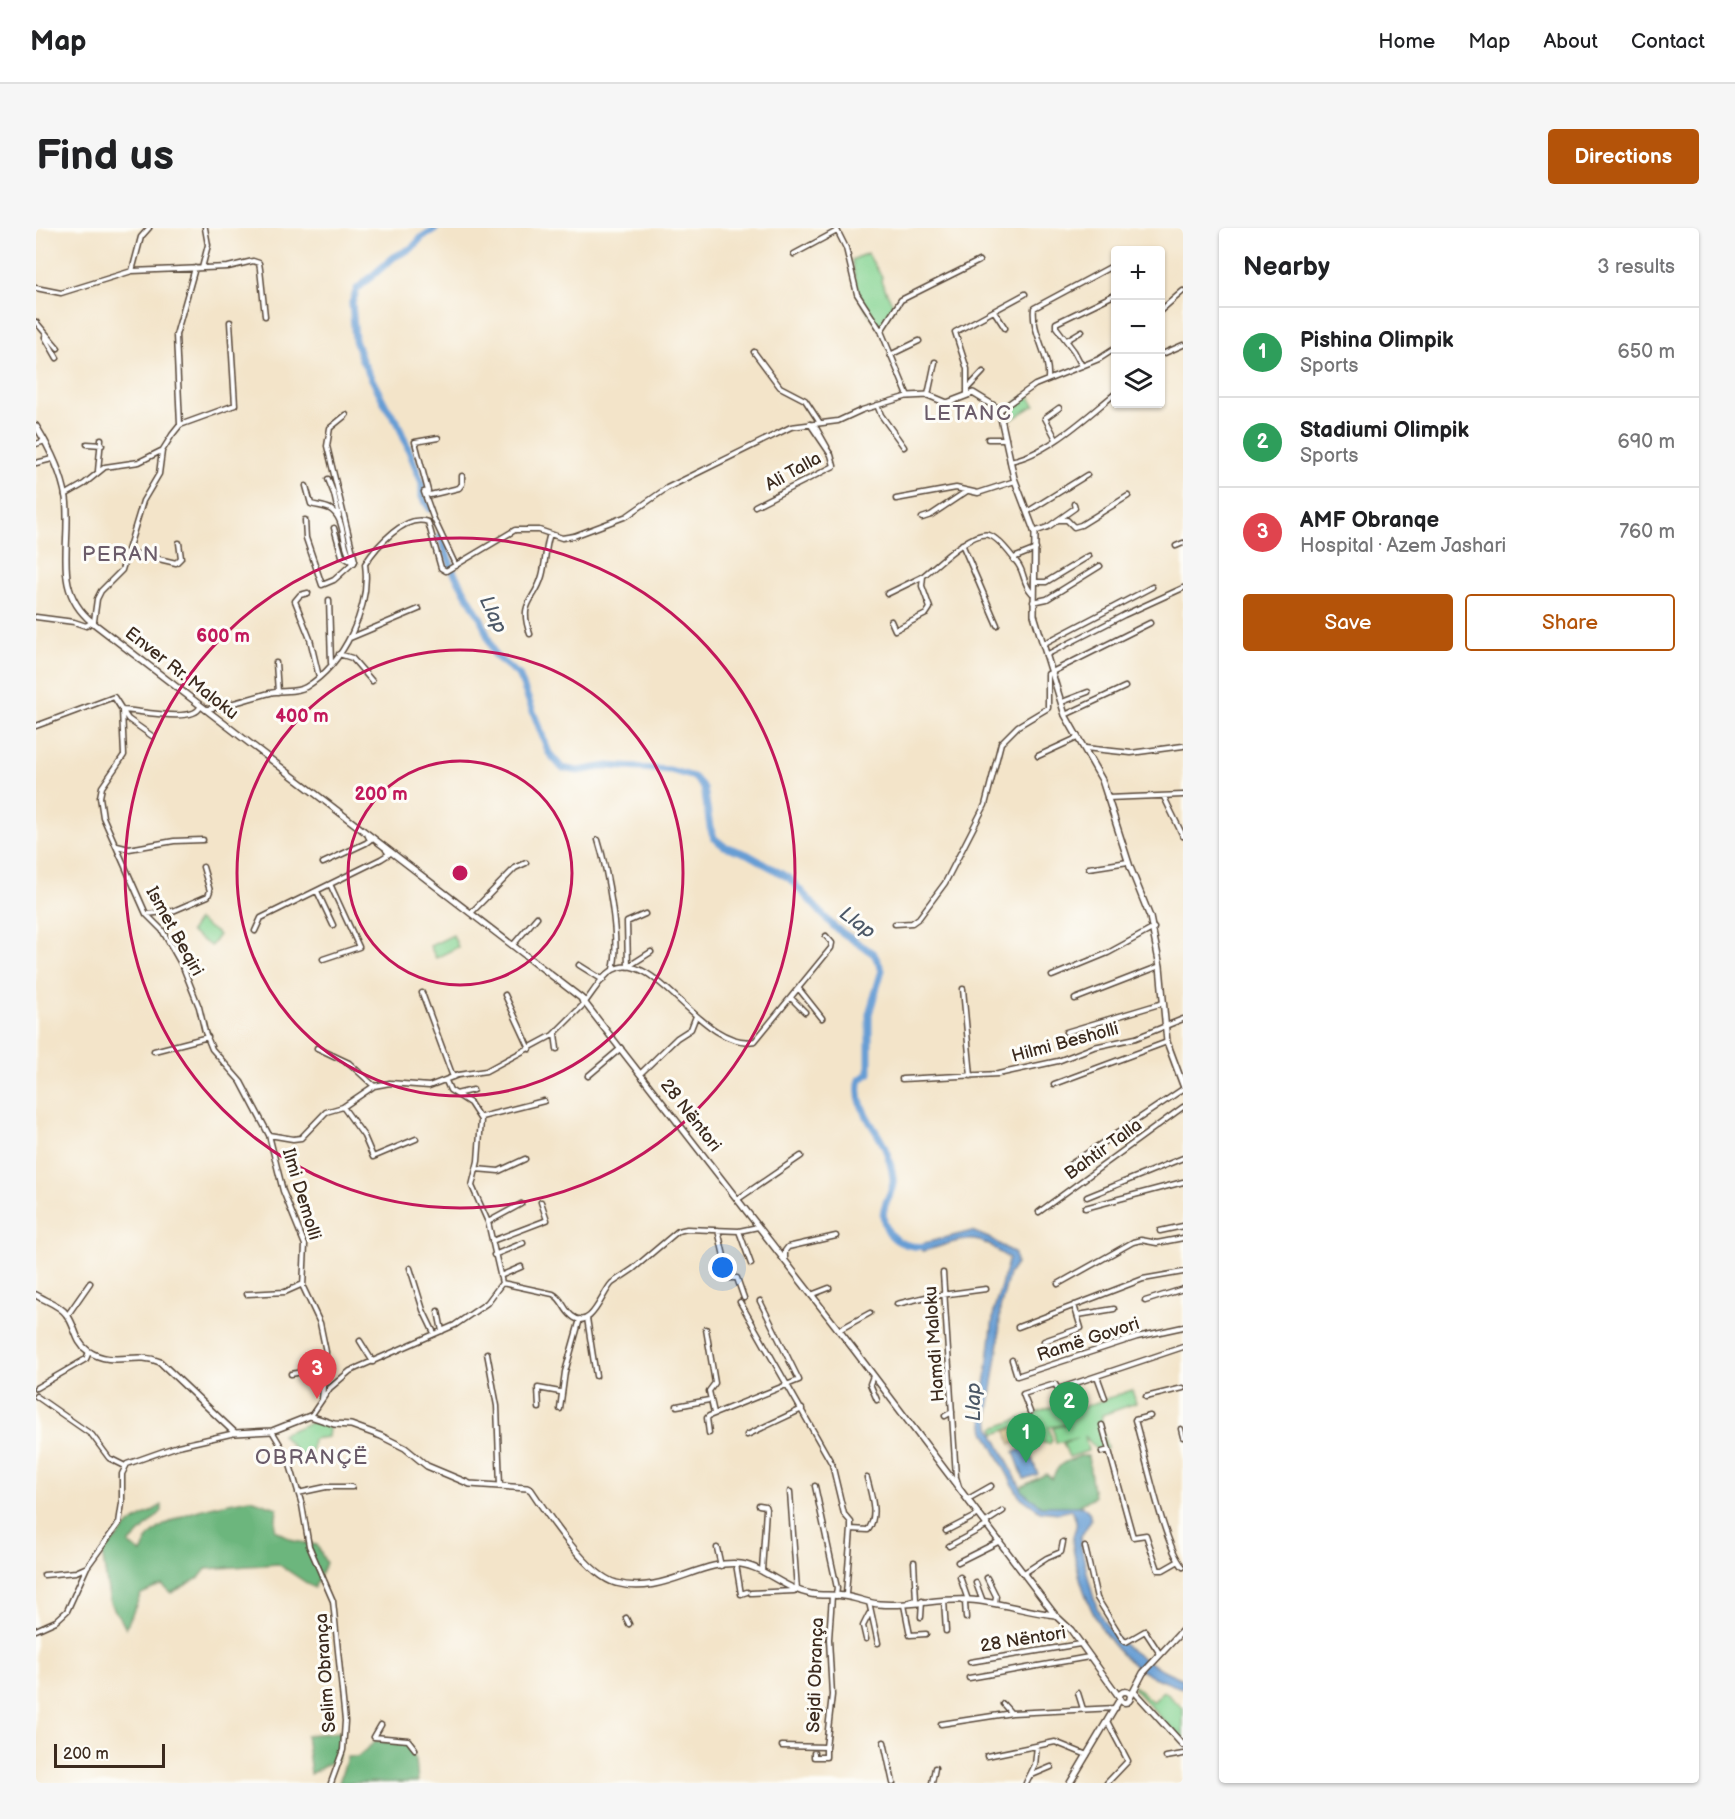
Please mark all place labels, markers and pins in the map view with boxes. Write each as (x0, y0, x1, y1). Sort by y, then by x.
centre of rings (450, 863, 470, 883)
pin: 3 (298, 1350, 336, 1399)
pin: 2 (1050, 1382, 1088, 1432)
pin: 1 (1006, 1414, 1046, 1463)

